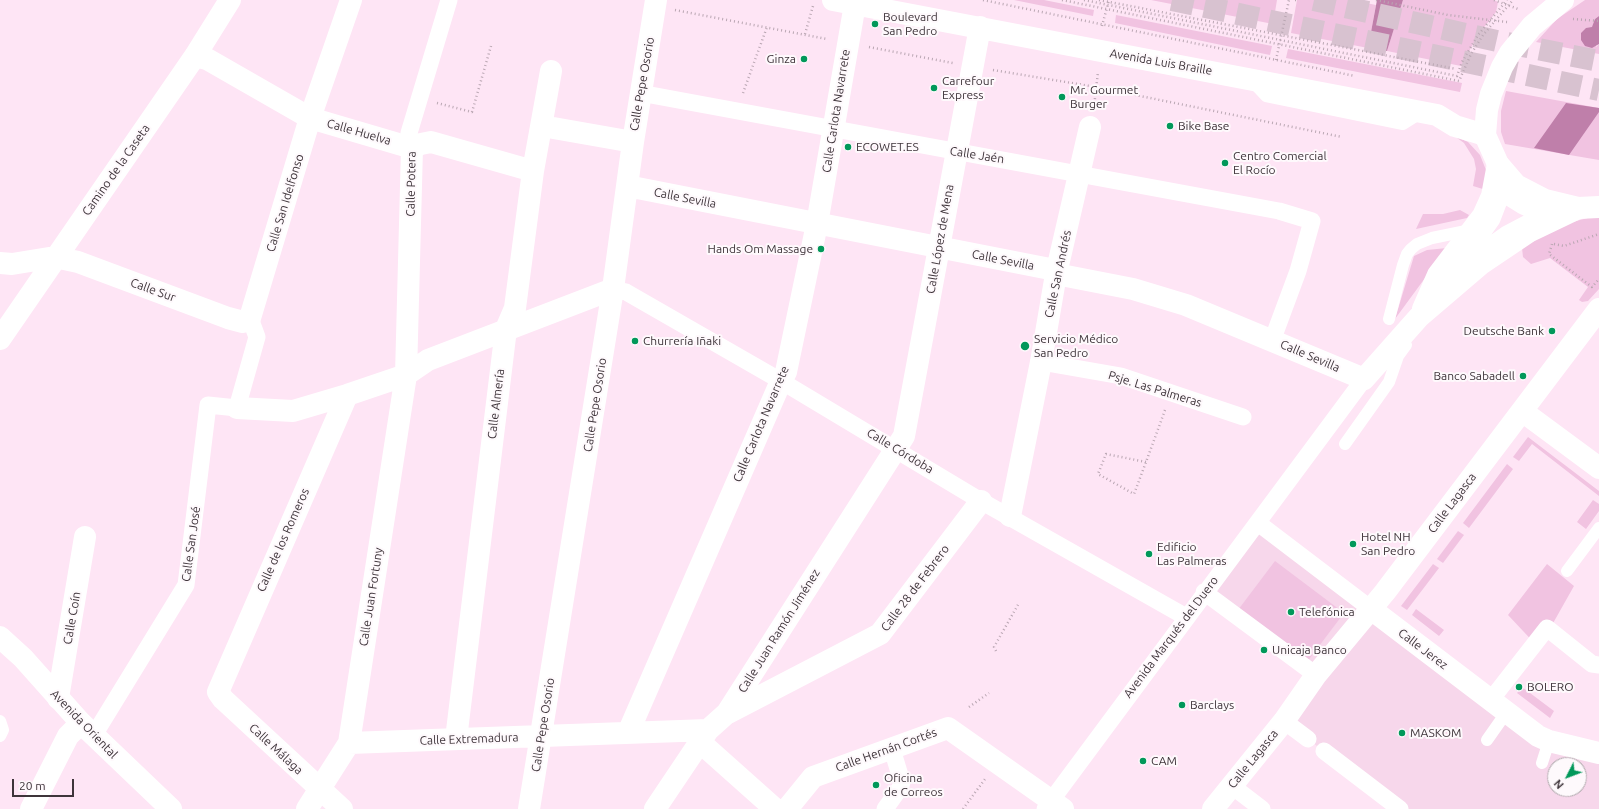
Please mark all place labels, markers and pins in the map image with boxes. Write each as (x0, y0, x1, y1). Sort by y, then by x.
place label: Boulevard San Pedro (883, 10, 938, 38)
marker: Boulevard San Pedro (870, 19, 880, 29)
place label: Ginza (767, 52, 796, 66)
marker: Ginza (799, 54, 809, 64)
place label: Carrefour Express (942, 74, 994, 102)
marker: Carrefour Express (929, 83, 939, 93)
place label: Mr. Gourmet Burger (1070, 83, 1138, 111)
marker: Mr. Gourmet Burger (1057, 92, 1067, 102)
place label: Bike Base (1178, 119, 1229, 133)
marker: Bike Base (1165, 121, 1175, 131)
place label: ECOWET.ES (856, 140, 919, 154)
marker: ECOWET.ES (843, 142, 853, 152)
place label: Centro Comercial El Rocío (1233, 149, 1327, 177)
marker: Centro Comercial El Rocío (1220, 158, 1230, 168)
place label: Hands Om Massage (708, 242, 813, 256)
marker: Hands Om Massage (816, 244, 826, 254)
place label: Deutsche Bank (1464, 324, 1544, 338)
marker: Deutsche Bank (1547, 326, 1557, 336)
place label: Servicio Médico San Pedro (1034, 332, 1118, 360)
place label: Churrería Iñaki (643, 334, 721, 348)
marker: Churrería Iñaki (630, 336, 640, 346)
marker: Servicio Médico San Pedro (1019, 340, 1031, 352)
place label: Banco Sabadell (1433, 369, 1515, 383)
marker: Banco Sabadell (1518, 371, 1528, 381)
place label: Hotel NH San Pedro (1361, 530, 1415, 558)
marker: Hotel NH San Pedro (1348, 539, 1358, 549)
place label: Edificio Las Palmeras (1157, 540, 1227, 568)
marker: Edificio Las Palmeras (1144, 549, 1154, 559)
place label: Telefónica (1299, 605, 1355, 619)
marker: Telefónica (1286, 607, 1296, 617)
place label: Unicaja Banco (1272, 643, 1347, 657)
marker: Unicaja Banco (1259, 645, 1269, 655)
place label: BOLERO (1527, 680, 1574, 694)
marker: BOLERO (1514, 682, 1524, 692)
place label: Barclays (1190, 698, 1234, 712)
marker: Barclays (1177, 700, 1187, 710)
place label: MASKOM (1410, 726, 1461, 740)
marker: MASKOM (1397, 728, 1407, 738)
place label: CAM (1151, 754, 1177, 768)
marker: CAM (1138, 756, 1148, 766)
place label: Oficina de Correos (884, 771, 943, 799)
marker: Oficina de Correos (871, 780, 881, 790)

